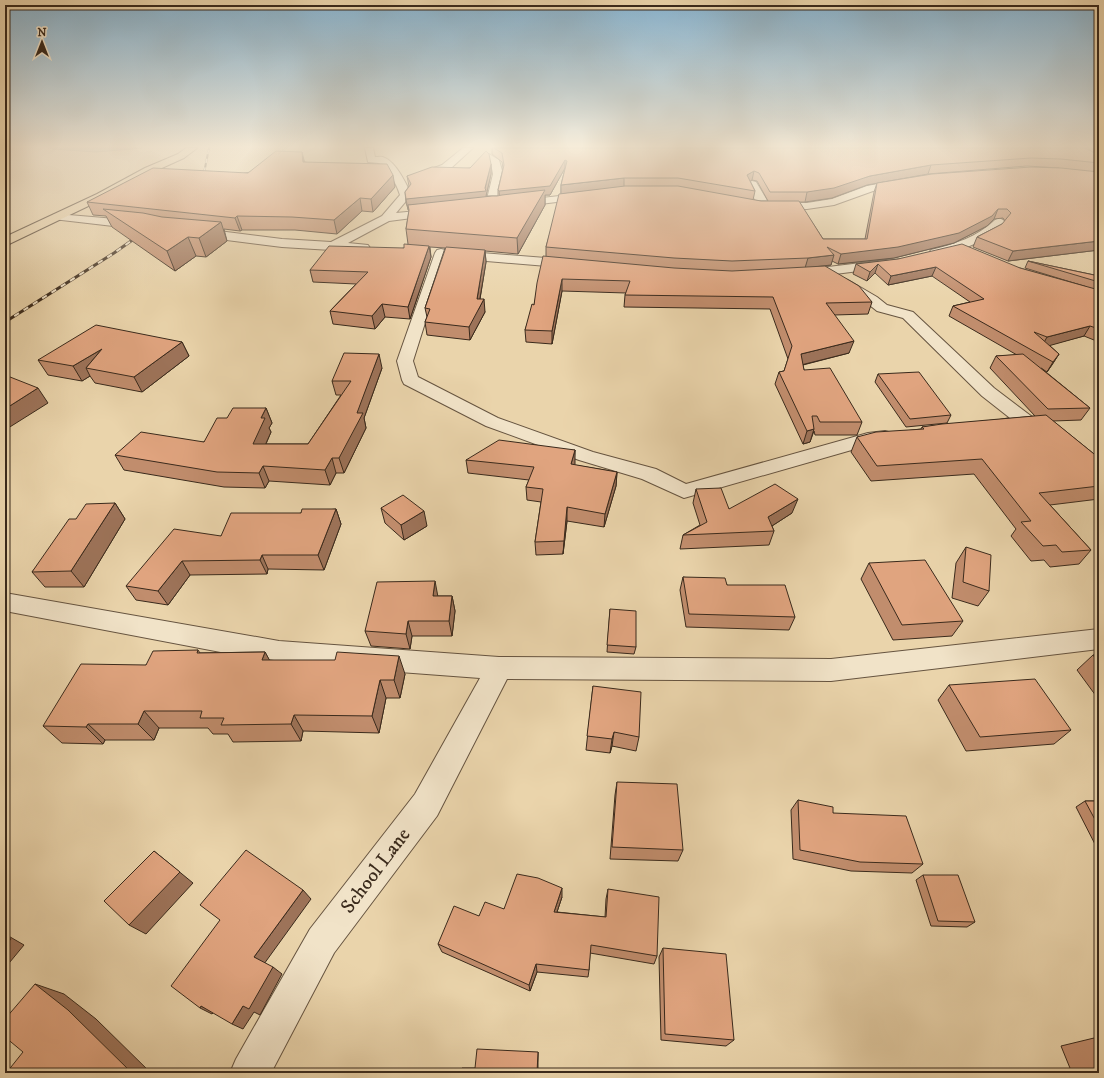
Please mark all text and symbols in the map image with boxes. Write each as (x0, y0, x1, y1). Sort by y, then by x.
north arrow (22, 22, 62, 62)
text: N (37, 26, 47, 40)
street label: School Lane (336, 823, 416, 919)

